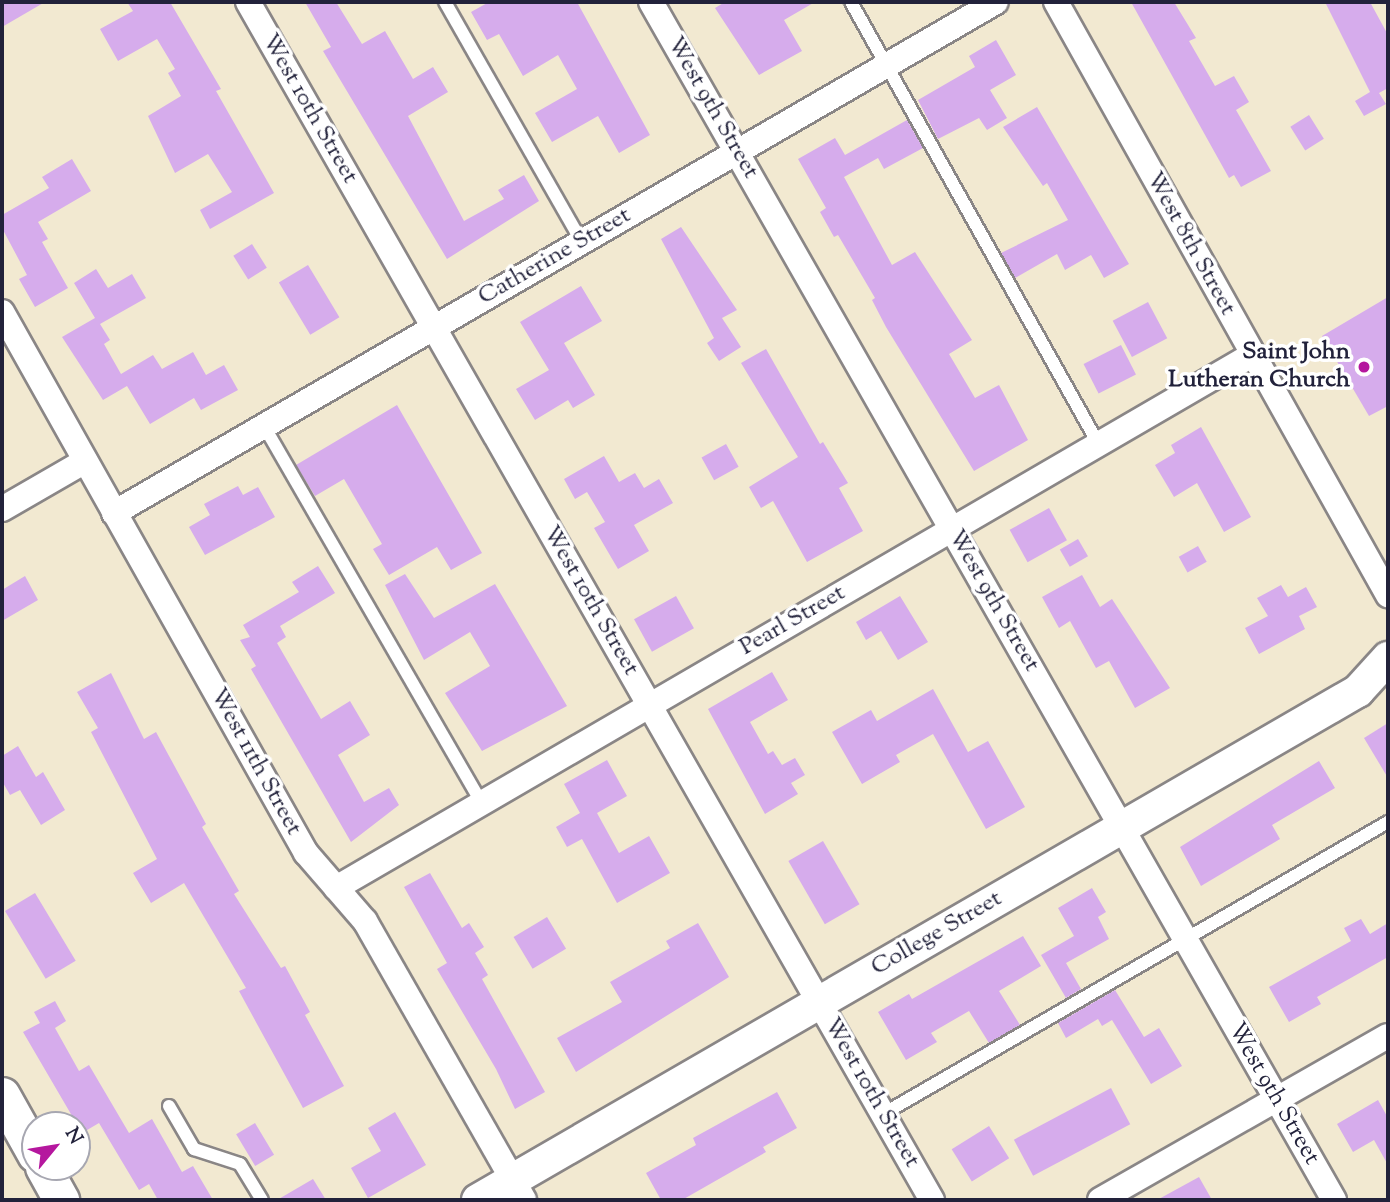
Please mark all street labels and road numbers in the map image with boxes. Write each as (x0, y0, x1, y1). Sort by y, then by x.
street label: West 10th Street (254, 29, 364, 189)
street label: West 9th Street (660, 32, 764, 184)
street label: West 8th Street (1139, 167, 1241, 321)
street label: Catherine Street (474, 202, 636, 312)
street label: West 10th Street (535, 521, 645, 681)
street label: West 9th Street (941, 525, 1045, 677)
street label: Pearl Street (735, 579, 851, 663)
street label: West 11th Street (203, 683, 307, 841)
street label: College Street (867, 885, 1007, 983)
street label: West 10th Street (816, 1013, 926, 1173)
street label: West 9th Street (1221, 1018, 1325, 1170)

